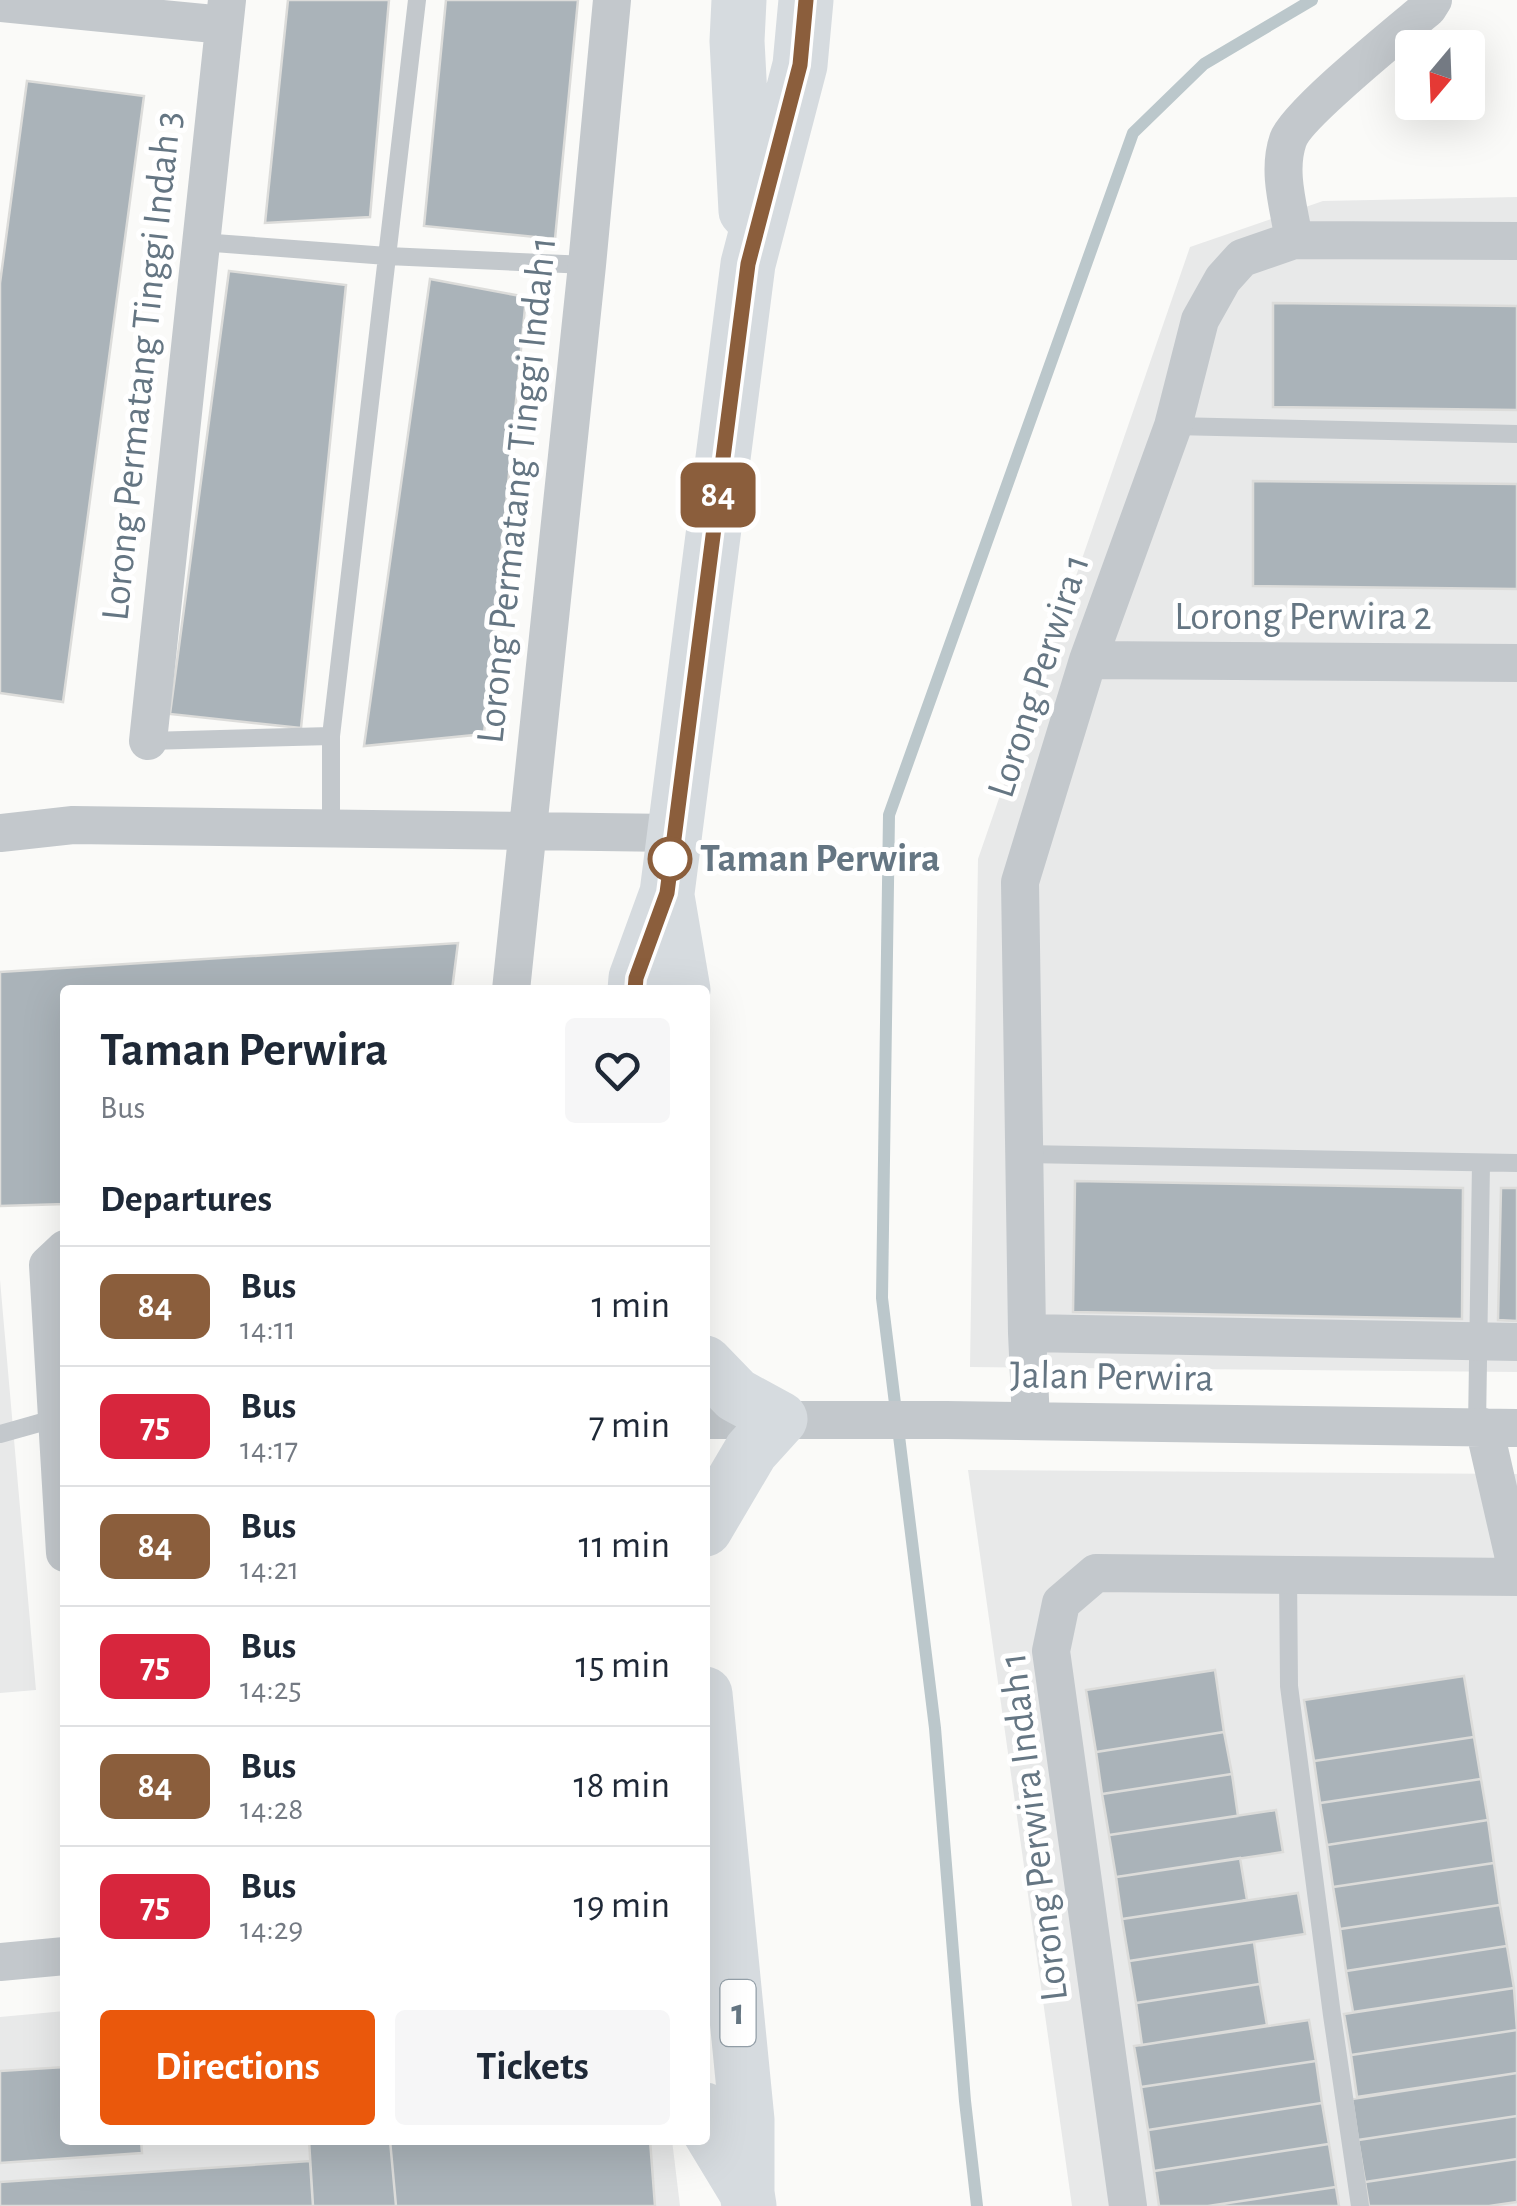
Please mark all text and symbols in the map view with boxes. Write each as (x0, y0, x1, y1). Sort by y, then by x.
north arrow (1395, 30, 1485, 120)
map controls (1395, 30, 1485, 120)
street label: Lorong Permatang Tinggi Indah 3 (95, 109, 189, 623)
street label: Lorong Permatang Tinggi Indah 1 (470, 235, 564, 745)
line badge: 84 (673, 462, 763, 528)
text: 84 (701, 478, 735, 513)
street label: Lorong Perwira 1 (981, 549, 1097, 803)
street label: Lorong Perwira 2 (1174, 597, 1432, 637)
marker: Taman Perwira (649, 838, 691, 880)
place label: Taman Perwira (700, 839, 940, 879)
button: heart (565, 1018, 670, 1123)
text: Taman Perwira (100, 1027, 388, 1075)
text: Bus (100, 1092, 145, 1124)
text: Departures (100, 1181, 272, 1219)
text: Bus (240, 1268, 296, 1306)
text: 1 min (591, 1287, 670, 1325)
text: 84 (138, 1289, 172, 1324)
text: 14:11 (240, 1313, 296, 1345)
street label: Jalan Perwira (1010, 1355, 1214, 1399)
text: Bus (240, 1388, 296, 1426)
text: 7 min (589, 1407, 670, 1445)
text: 75 (140, 1409, 170, 1444)
text: 14:17 (240, 1433, 298, 1465)
text: Bus (240, 1508, 296, 1546)
text: 11 min (578, 1527, 670, 1565)
text: 84 (138, 1529, 172, 1564)
text: 14:21 (240, 1553, 299, 1585)
text: Bus (240, 1628, 296, 1666)
text: 15 min (576, 1647, 670, 1685)
text: 75 (140, 1649, 170, 1684)
street label: Lorong Perwira Indah 1 (993, 1651, 1075, 2003)
text: 14:25 (240, 1673, 302, 1705)
text: Bus (240, 1748, 296, 1786)
text: 18 min (573, 1767, 670, 1805)
text: 84 (138, 1769, 172, 1804)
text: 14:28 (240, 1793, 303, 1825)
text: Bus (240, 1868, 296, 1906)
text: 19 min (574, 1887, 670, 1925)
text: 75 (140, 1889, 170, 1924)
text: 14:29 (240, 1913, 303, 1945)
road number: 1 (720, 1980, 756, 2046)
button: Directions (100, 2010, 375, 2125)
button: Tickets (395, 2010, 670, 2125)

